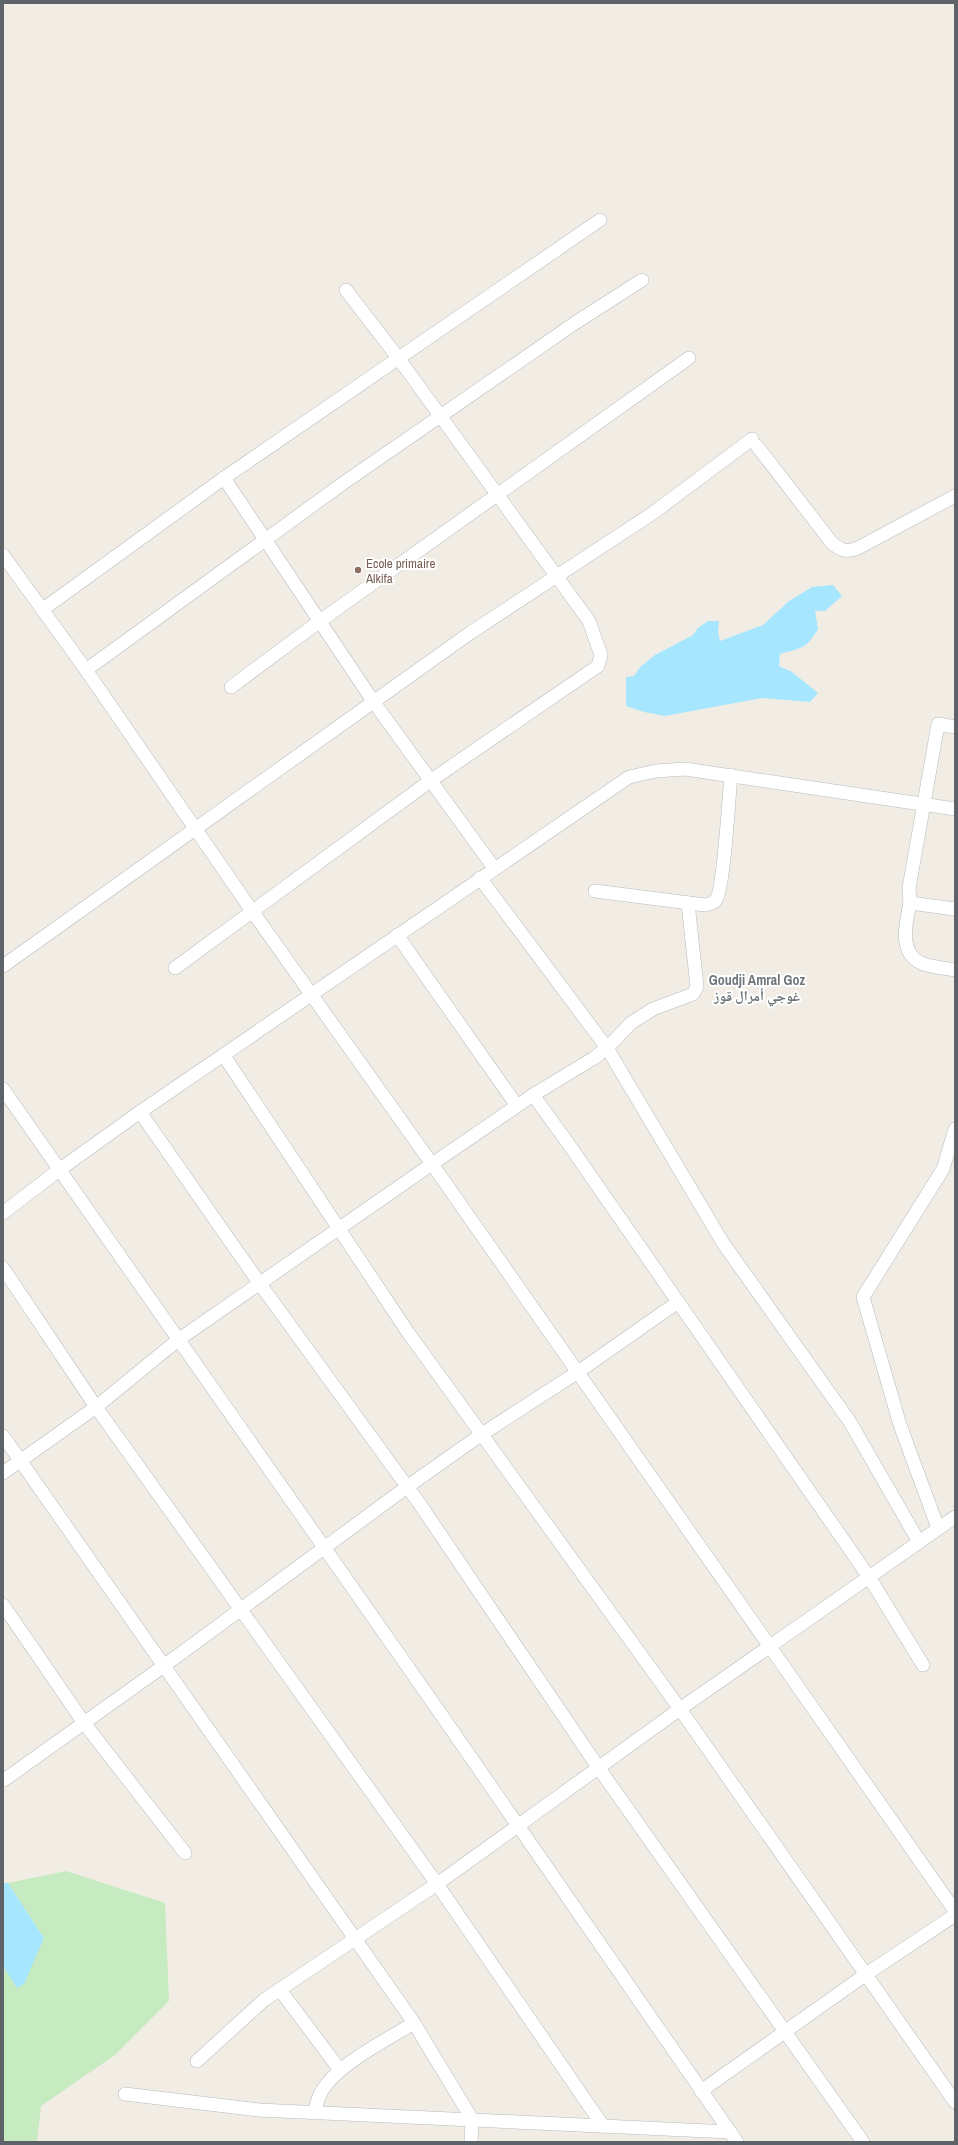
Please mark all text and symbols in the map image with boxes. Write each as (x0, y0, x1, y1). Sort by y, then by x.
place label: Ecole primaire Alkifa (365, 555, 435, 587)
marker: Ecole primaire Alkifa (353, 565, 363, 575)
district label: Goudji Amral Goz غوجي أمرال قوز (709, 971, 806, 1007)

